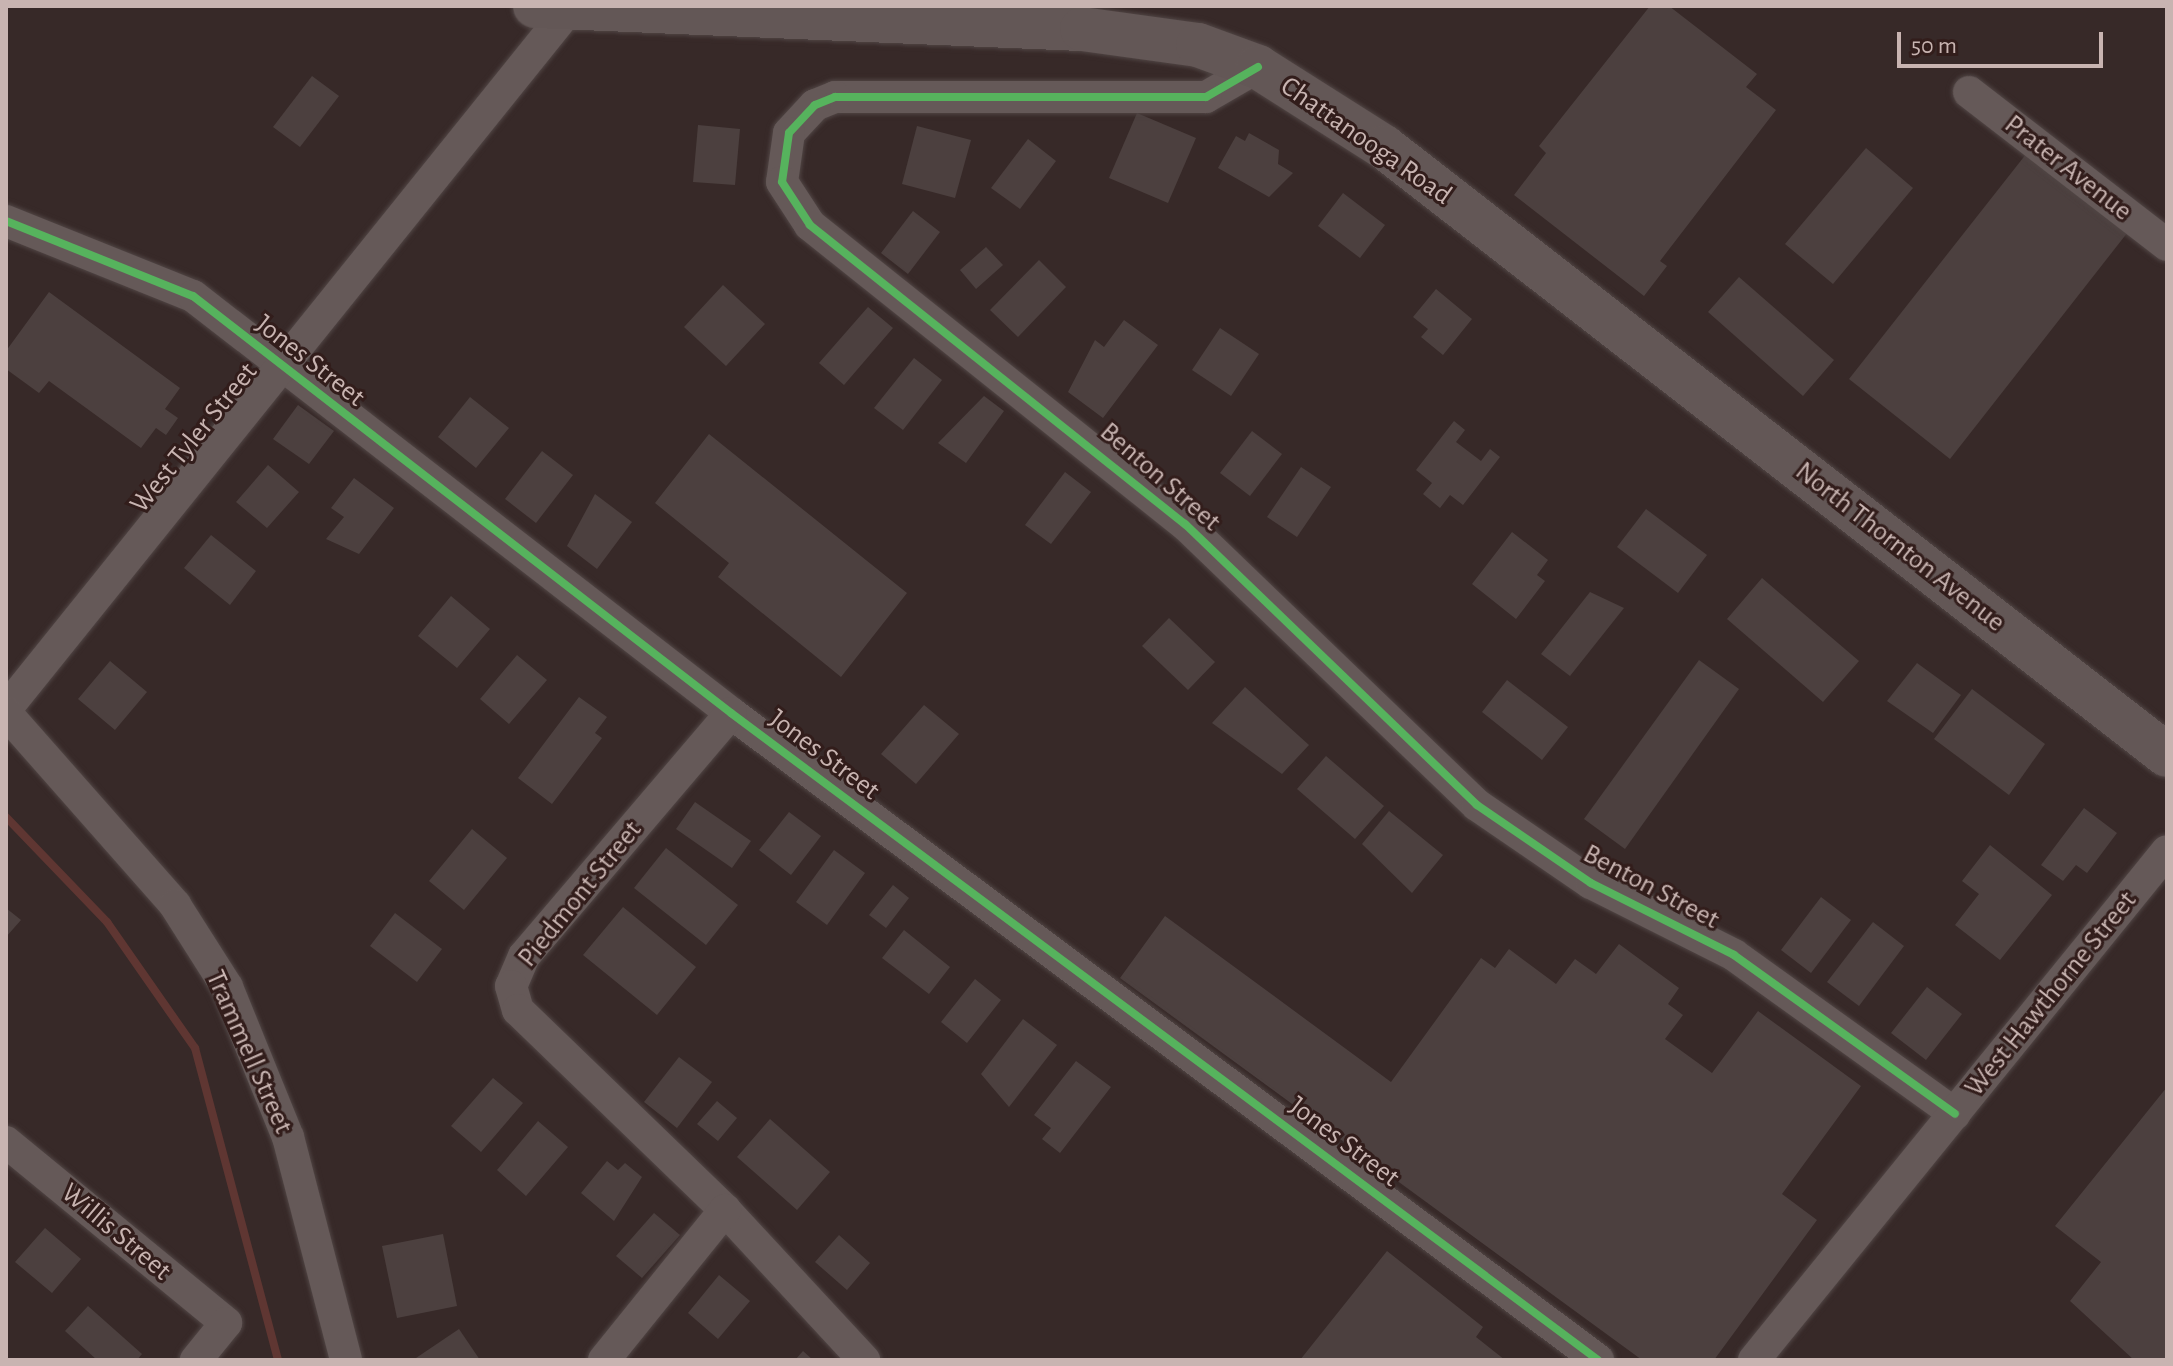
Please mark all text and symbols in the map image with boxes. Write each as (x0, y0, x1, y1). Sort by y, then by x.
scale bar (1901, 16, 2107, 66)
text: 50 m (1911, 34, 1957, 58)
street label: Chattanooga Road (1274, 70, 1458, 212)
street label: Prater Avenue (1998, 108, 2138, 228)
street label: Jones Street (249, 308, 371, 414)
street label: West Tyler Street (123, 356, 265, 520)
street label: Benton Street (1093, 415, 1227, 539)
street label: North Thornton Avenue (1788, 455, 2012, 639)
street label: Jones Street (762, 703, 886, 807)
street label: Piedmont Street (511, 814, 649, 974)
street label: Benton Street (1577, 837, 1725, 937)
street label: West Hawthorne Street (1958, 885, 2144, 1103)
street label: Trammell Street (198, 965, 300, 1139)
street label: Jones Street (1282, 1090, 1406, 1194)
street label: Willis Street (54, 1176, 178, 1288)

